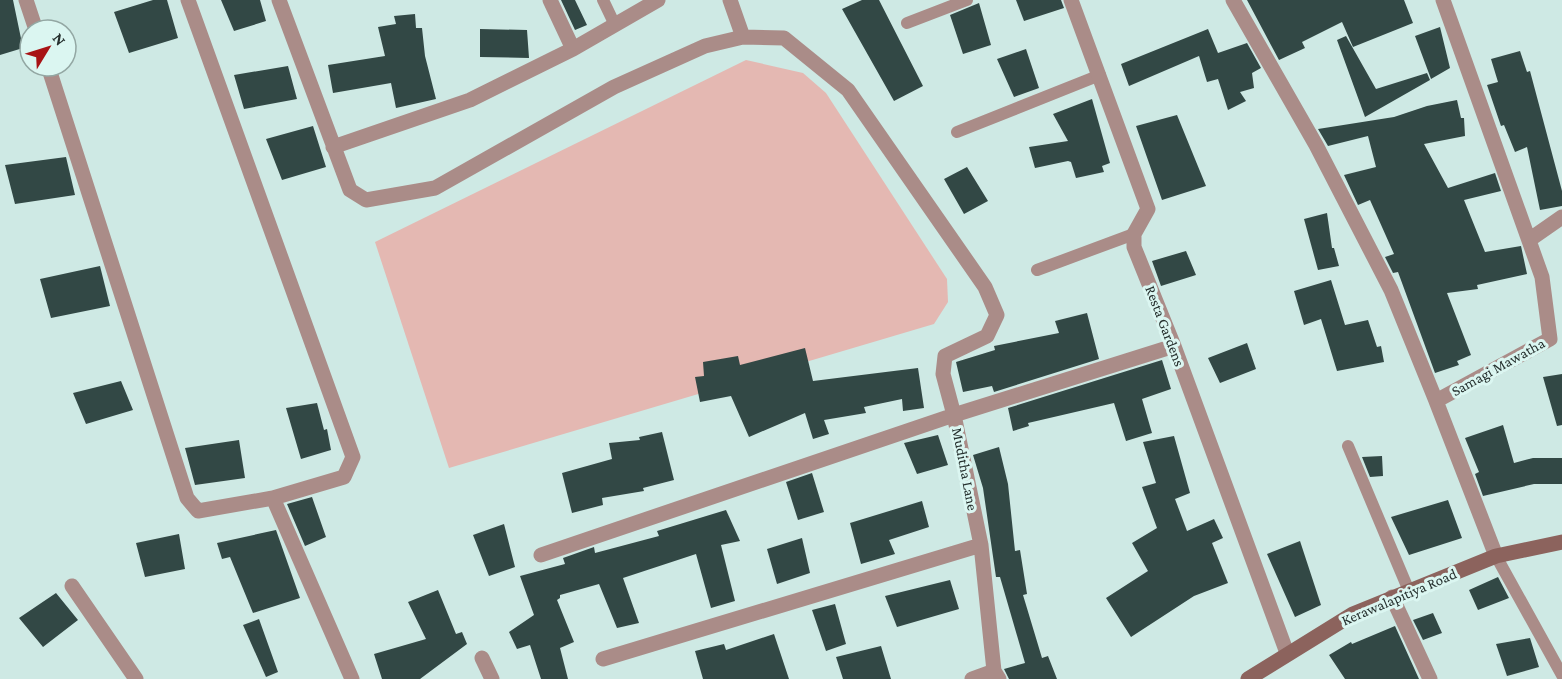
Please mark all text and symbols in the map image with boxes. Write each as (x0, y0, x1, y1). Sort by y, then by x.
north arrow (18, 18, 78, 78)
text: N (49, 30, 70, 49)
street label: Resta Gardens (1142, 283, 1188, 369)
street label: Samagi Mawatha (1449, 335, 1548, 400)
street label: Muditha Lane (949, 426, 981, 512)
street label: Kerawalapitiya Road (1339, 565, 1459, 629)

